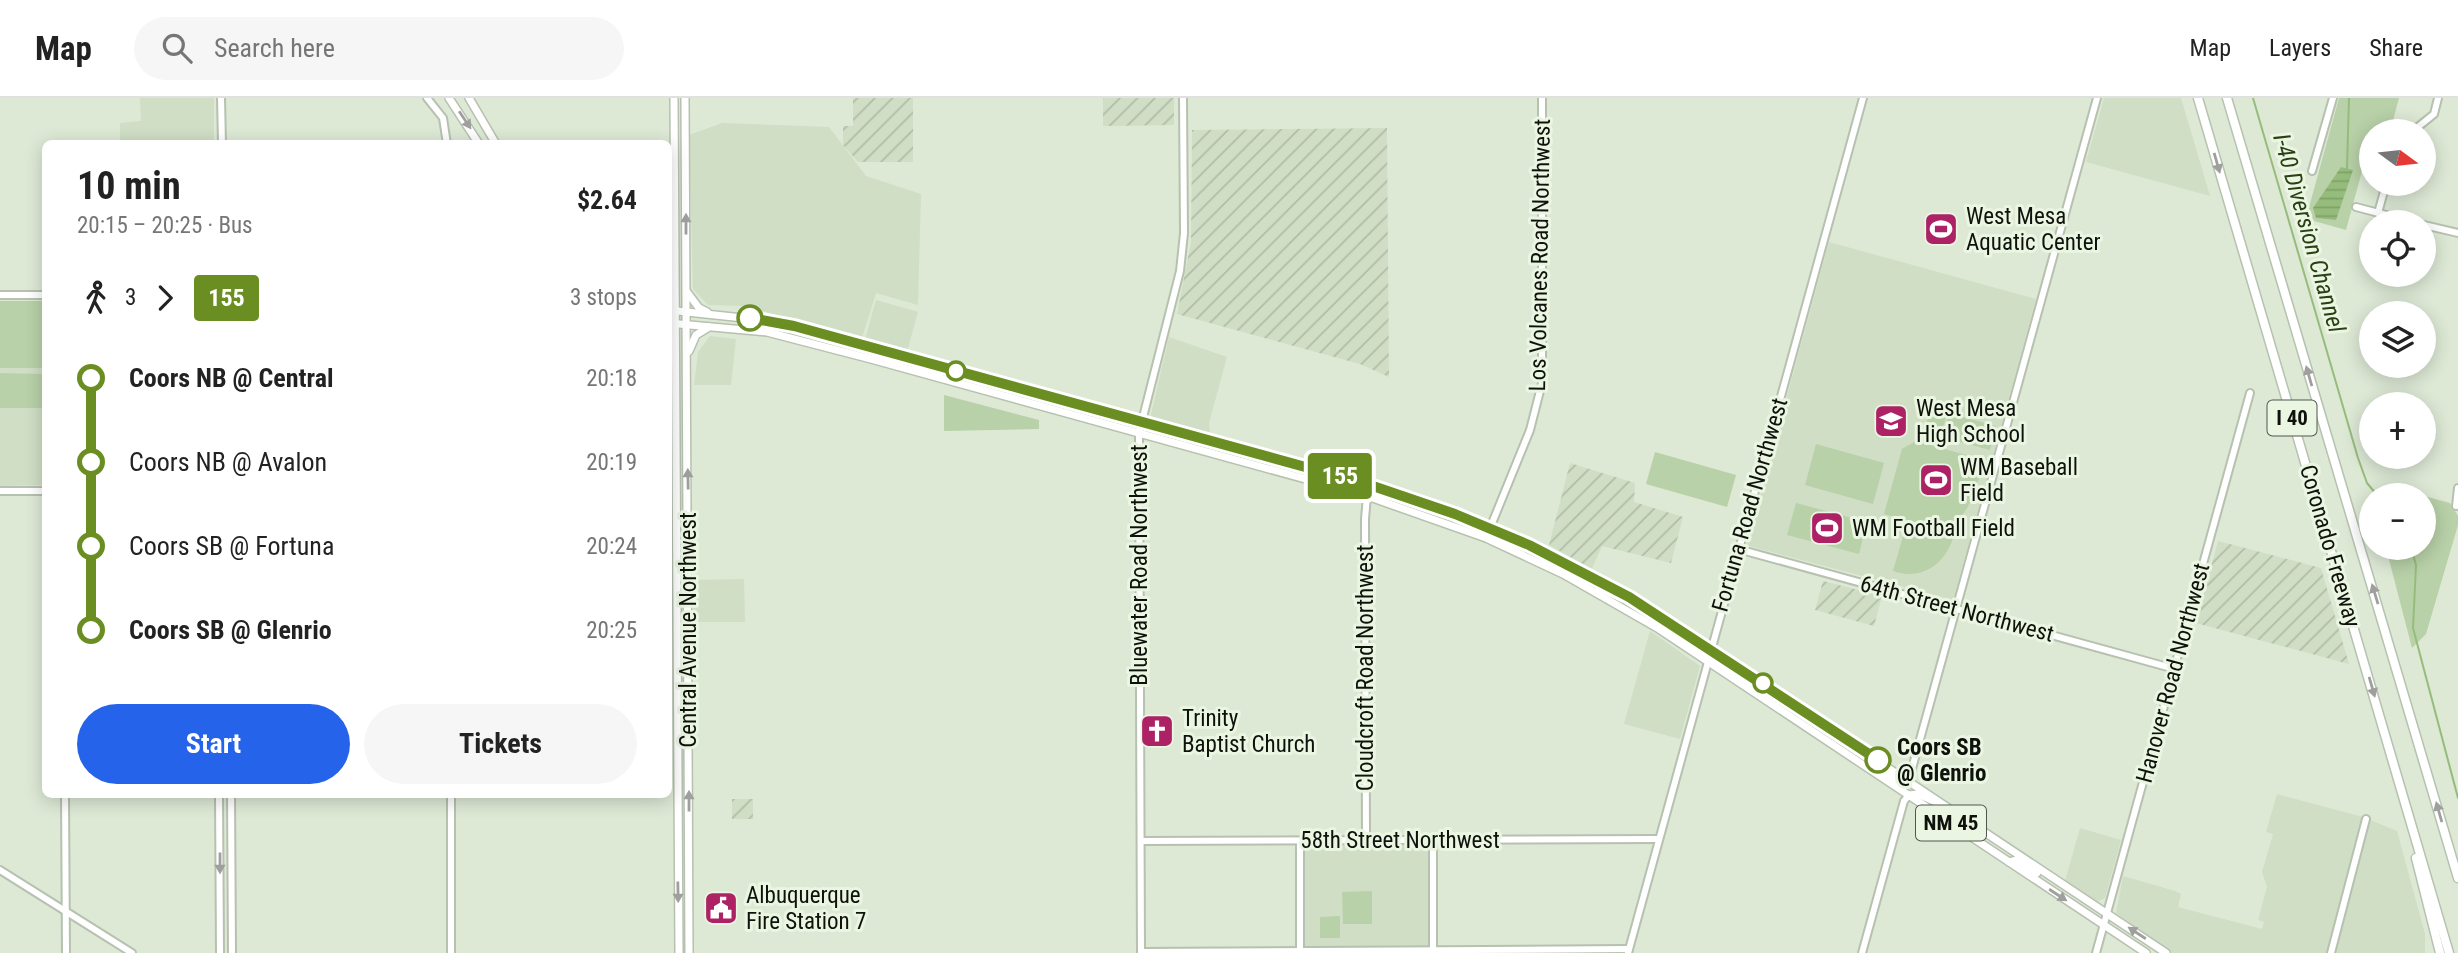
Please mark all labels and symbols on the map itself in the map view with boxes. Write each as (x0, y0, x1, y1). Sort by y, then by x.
one-way arrow (458, 111, 472, 129)
street label: Los Volcanes Road Northwest (1524, 119, 1556, 391)
north arrow (2359, 119, 2436, 196)
water label: I-40 Diversion Channel (2267, 130, 2351, 336)
one-way arrow (2213, 153, 2223, 174)
place label: West Mesa Aquatic Center (1966, 203, 2100, 256)
sports icon: West Mesa Aquatic Center (1922, 210, 1960, 248)
one-way arrow (680, 213, 691, 235)
unlabelled marker (737, 305, 763, 331)
unlabelled marker (946, 361, 966, 381)
one-way arrow (2304, 366, 2314, 387)
street label: Fortuna Road Northwest (1707, 395, 1793, 615)
place label: West Mesa High School (1916, 395, 2025, 448)
road number: I 40 (2268, 400, 2316, 436)
school or university icon: West Mesa High School (1872, 402, 1910, 440)
street label: Bluewater Road Northwest (1126, 444, 1153, 686)
line badge: 155 (1300, 453, 1380, 499)
place label: WM Baseball Field (1960, 454, 2078, 507)
sports icon: WM Baseball Field (1917, 461, 1955, 499)
street label: Coronado Freeway (2294, 462, 2366, 631)
one-way arrow (682, 468, 694, 490)
sports icon: WM Football Field (1808, 509, 1846, 547)
street label: Central Avenue Northwest (675, 512, 702, 748)
place label: WM Football Field (1852, 515, 2015, 542)
street label: Cloudcroft Road Northwest (1352, 545, 1379, 791)
street label: Hanover Road Northwest (2131, 560, 2215, 786)
street label: 64th Street Northwest (1857, 570, 2057, 648)
one-way arrow (2369, 584, 2379, 605)
unlabelled marker (1753, 673, 1773, 693)
one-way arrow (2367, 677, 2377, 698)
place label: Trinity Baptist Church (1182, 705, 1315, 758)
church icon: Trinity Baptist Church (1138, 712, 1176, 750)
place label: Coors SB @ Glenrio (1897, 734, 1986, 787)
marker: Coors SB @ Glenrio (1865, 747, 1891, 773)
one-way arrow (683, 790, 695, 812)
one-way arrow (2434, 802, 2444, 823)
road number: NM 45 (1916, 806, 1986, 840)
street label: 58th Street Northwest (1300, 827, 1500, 854)
one-way arrow (214, 852, 226, 874)
one-way arrow (672, 881, 684, 903)
place label: Albuquerque Fire Station 7 (746, 882, 866, 935)
one-way arrow (2049, 888, 2068, 901)
public building icon: Albuquerque Fire Station 7 (702, 889, 740, 927)
one-way arrow (2127, 927, 2146, 940)

